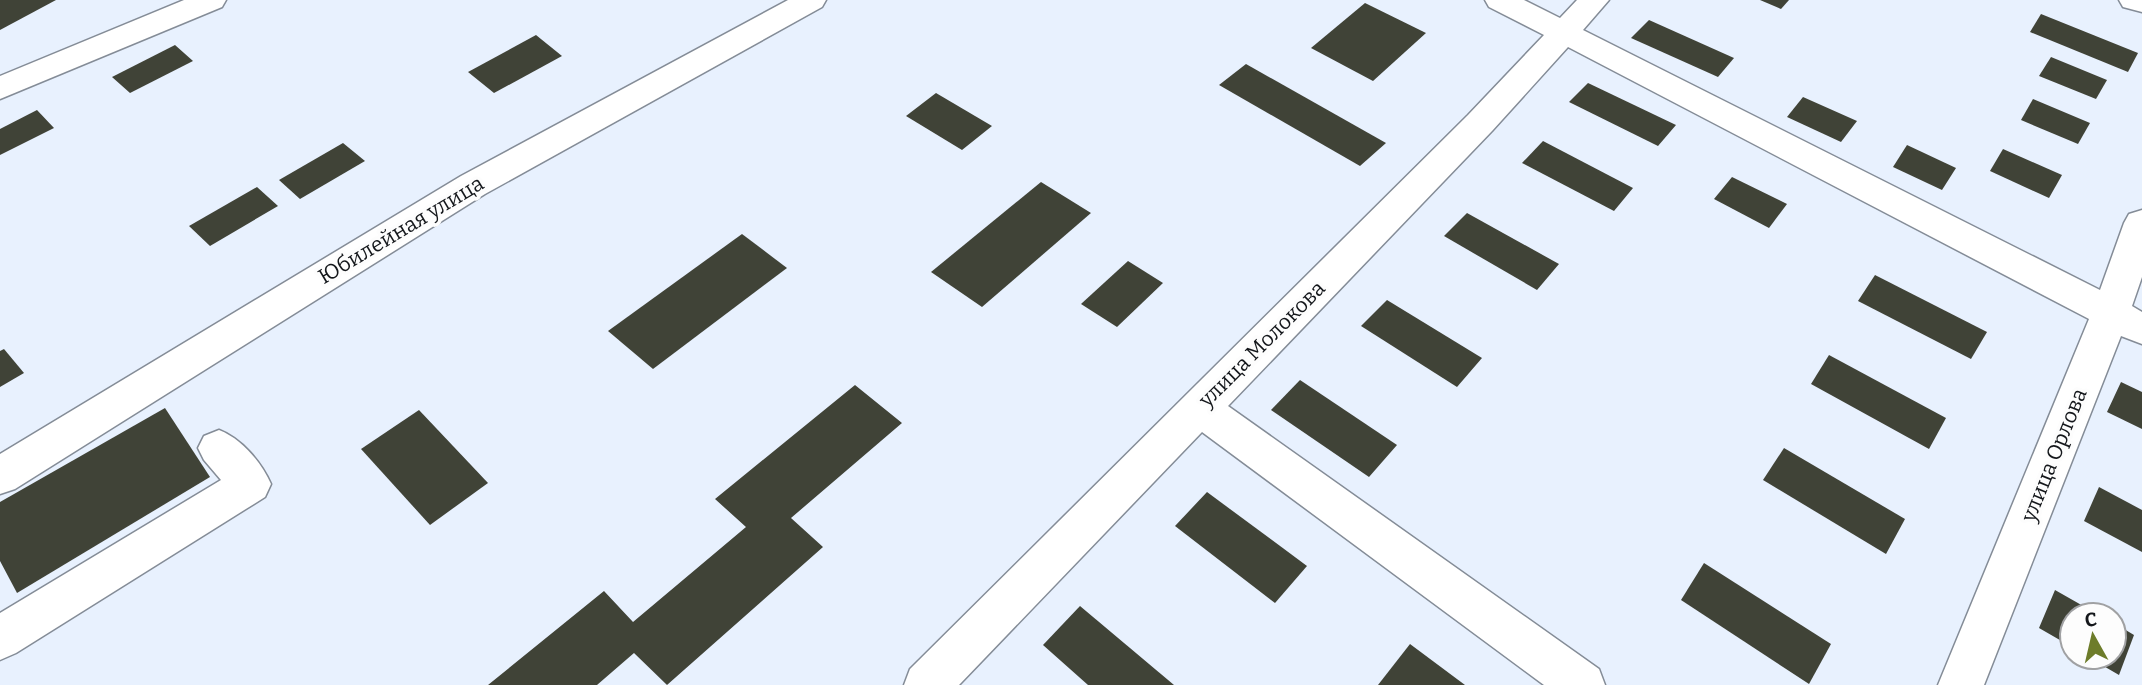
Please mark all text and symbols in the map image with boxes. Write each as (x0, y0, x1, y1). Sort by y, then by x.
street label: Юбилейная улица (313, 170, 489, 290)
street label: улица Молокова (1193, 275, 1331, 413)
street label: улица Орлова (2015, 384, 2093, 526)
north arrow (2058, 601, 2128, 671)
text: С (2083, 607, 2098, 632)

